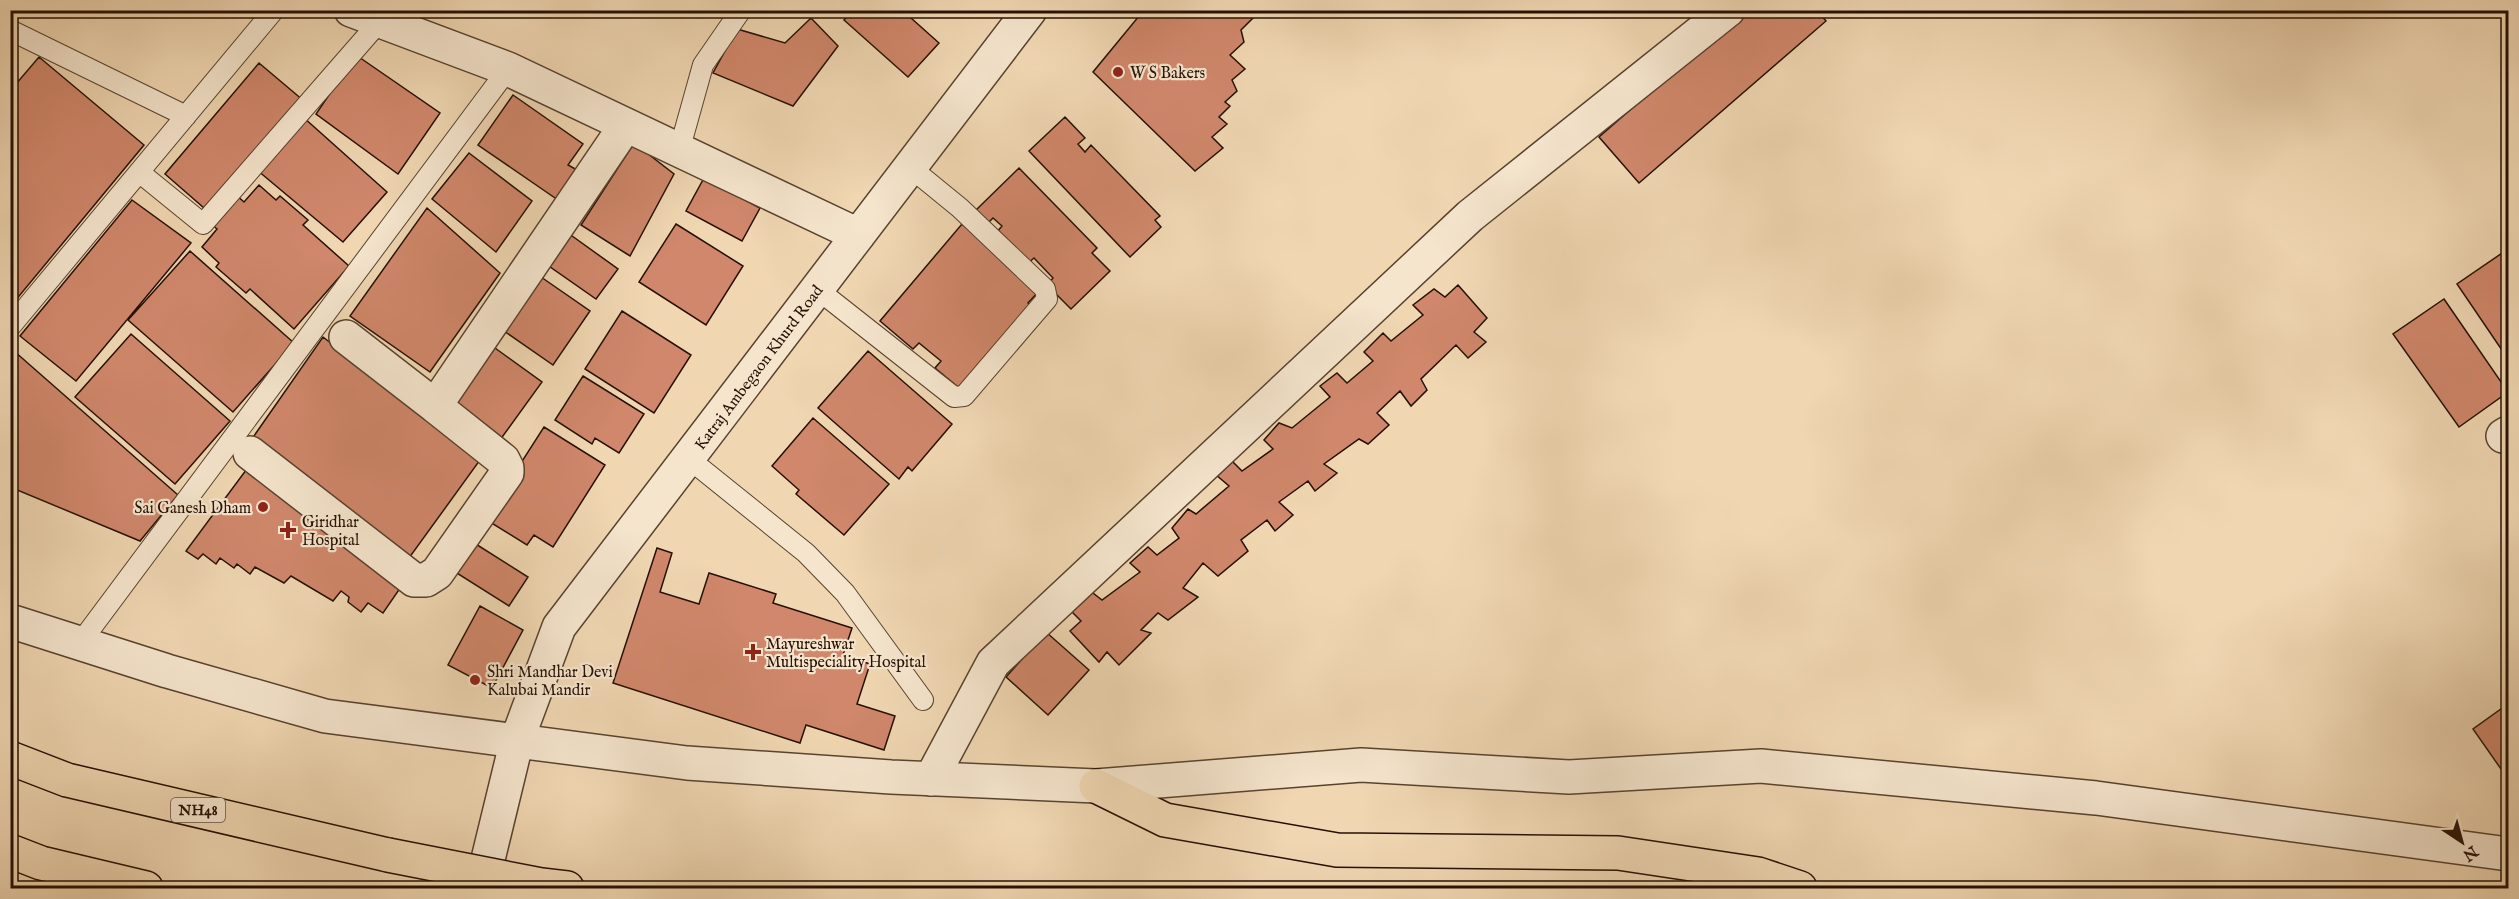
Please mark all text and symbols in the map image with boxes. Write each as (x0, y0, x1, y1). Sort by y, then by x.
place label: W S Bakers (1130, 64, 1206, 84)
marker: W S Bakers (1111, 65, 1125, 79)
street label: Katraj Ambegaon Khurd Road (691, 281, 829, 455)
place label: Sai Ganesh Dham (134, 499, 251, 519)
marker: Sai Ganesh Dham (256, 500, 270, 514)
place label: Giridhar Hospital (302, 513, 360, 551)
marker: Giridhar Hospital (279, 521, 297, 539)
place label: Mayureshwar Multispeciality Hospital (766, 635, 926, 673)
marker: Mayureshwar Multispeciality Hospital (744, 643, 762, 661)
place label: Shri Mandhar Devi Kalubai Mandir (487, 663, 613, 701)
marker: Shri Mandhar Devi Kalubai Mandir (468, 673, 482, 687)
road number: NH48 (171, 798, 225, 822)
north arrow (2432, 812, 2492, 872)
text: N (2458, 840, 2482, 865)

